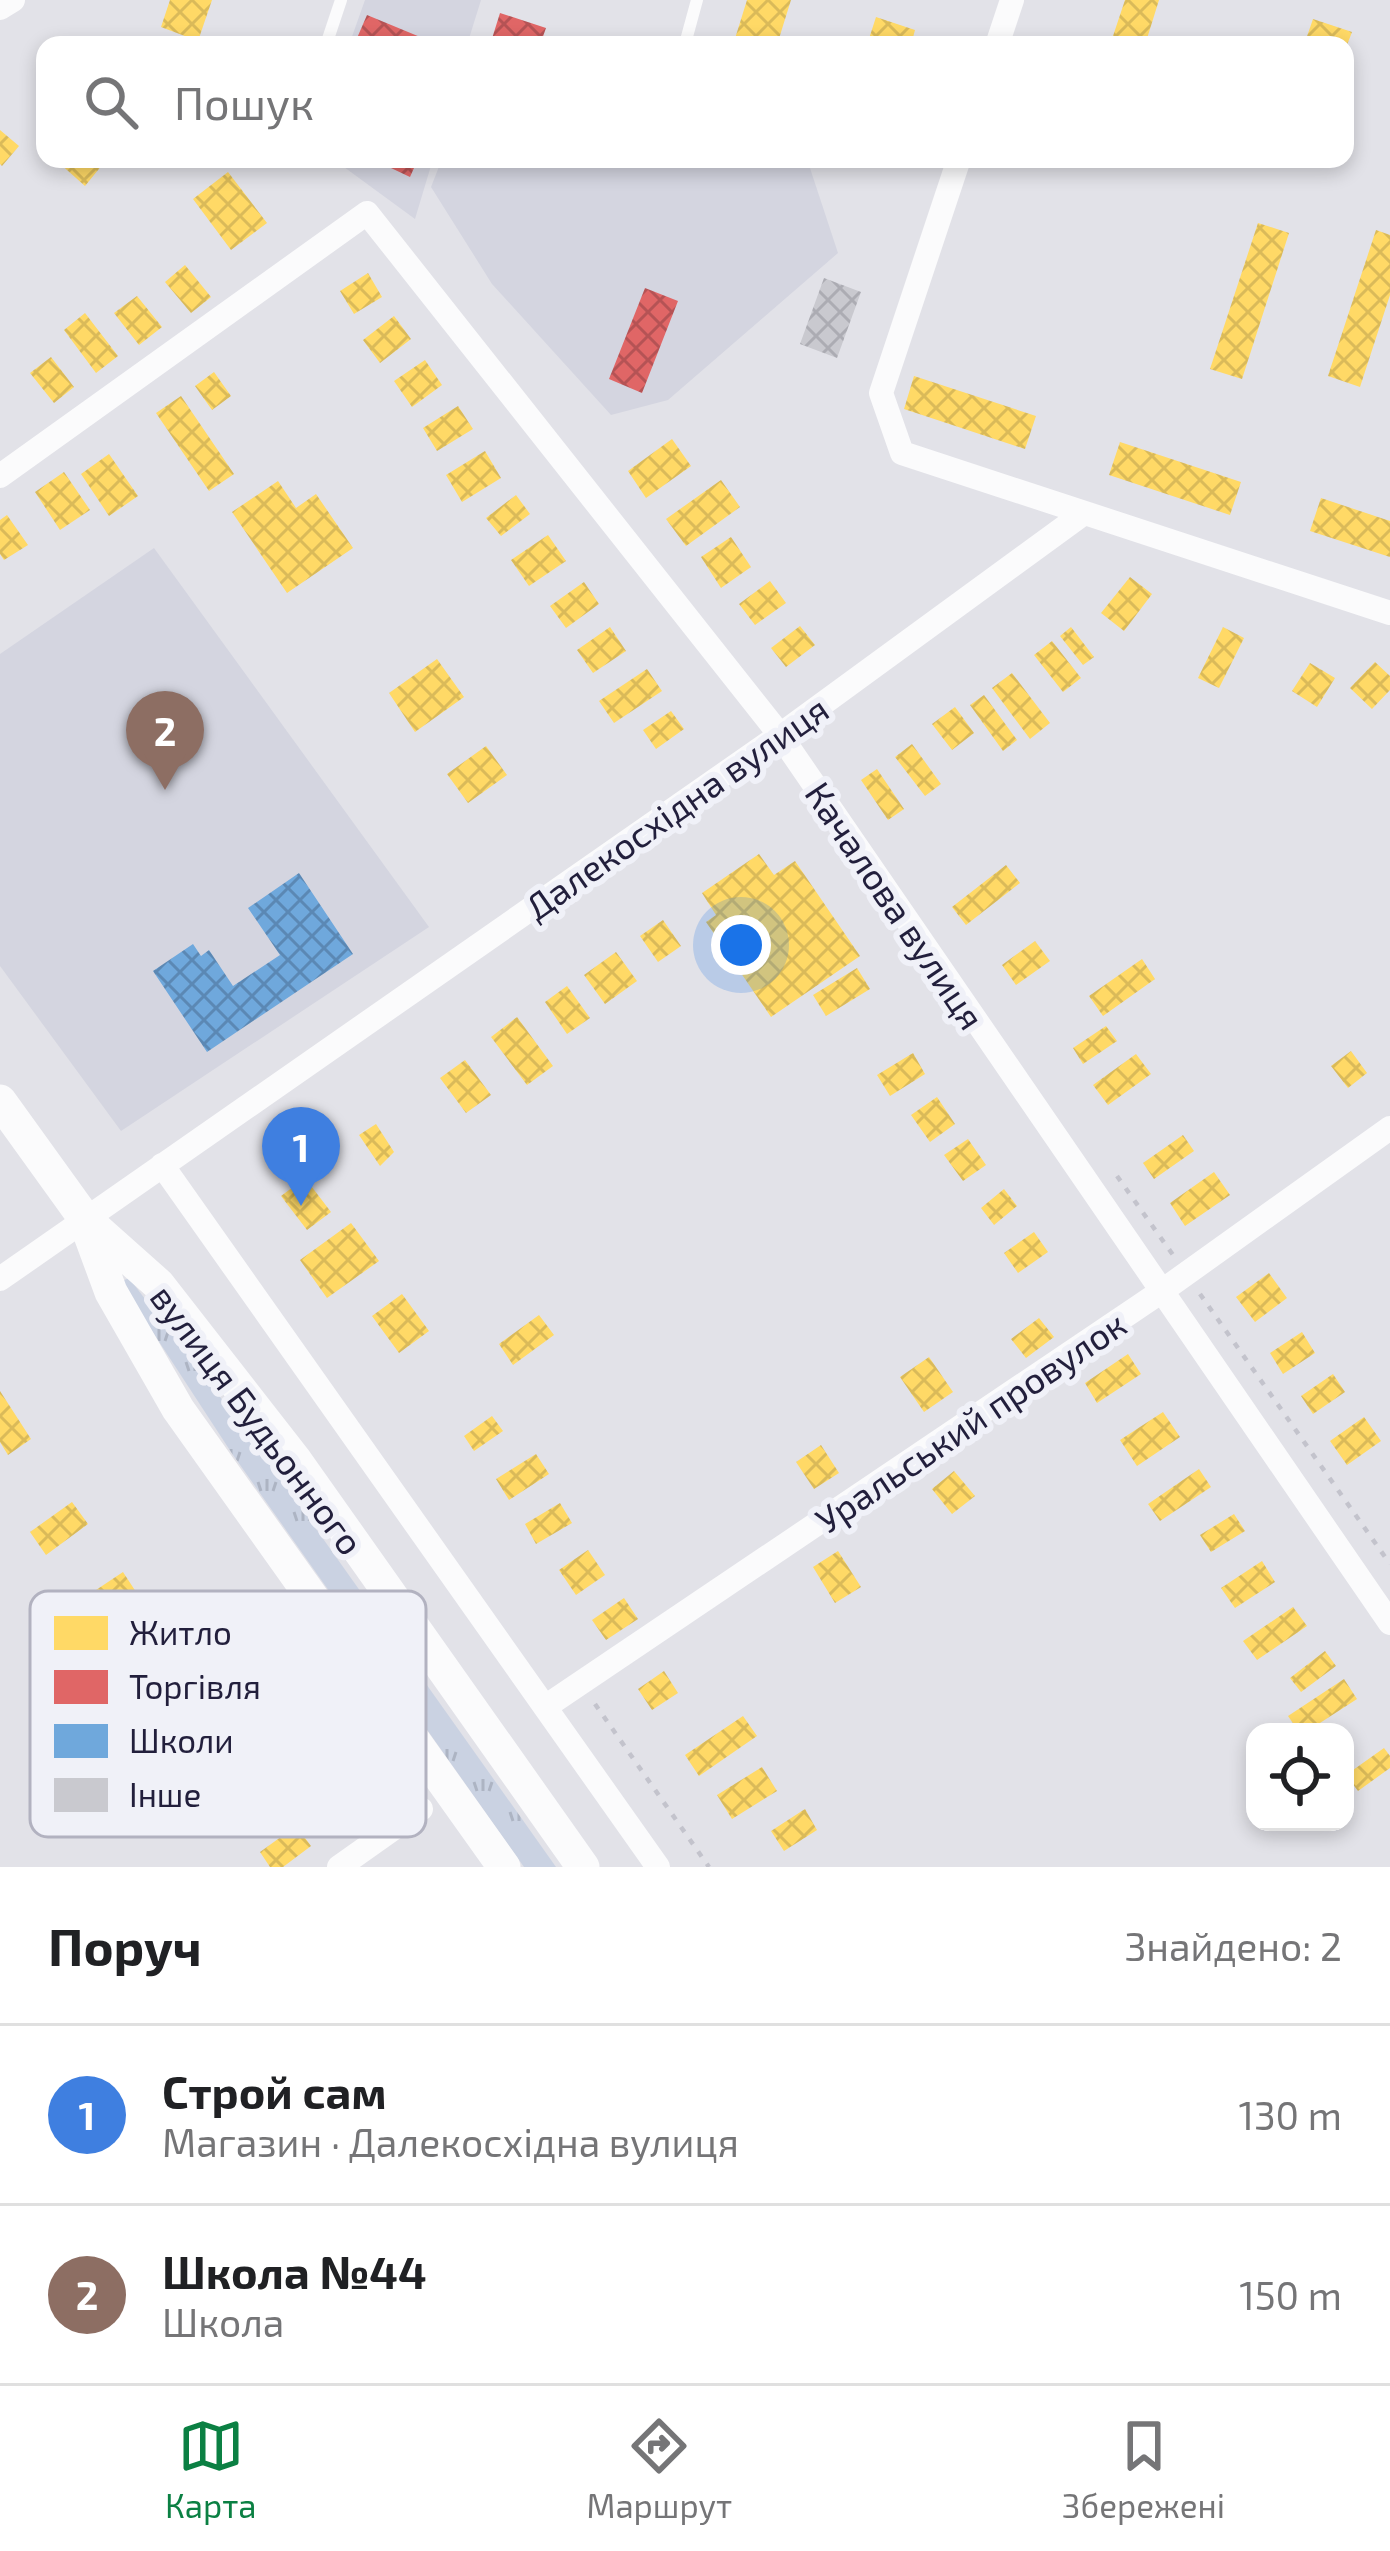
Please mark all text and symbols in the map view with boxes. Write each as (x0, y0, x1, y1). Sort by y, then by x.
search box (36, 36, 1354, 168)
icon: search (78, 69, 144, 135)
text: Пошук (174, 75, 314, 129)
street label: Далекосхідна вулиця (516, 686, 836, 929)
pin: 2 (126, 691, 204, 790)
street label: Качалова вулиця (797, 773, 995, 1037)
your location (711, 915, 771, 975)
pin: 1 (262, 1107, 340, 1206)
street label: вулиця Будьонного (142, 1276, 373, 1563)
street label: Уральський провулок (807, 1301, 1134, 1542)
legend (30, 1591, 426, 1837)
text: Житло (129, 1612, 232, 1652)
text: Торгівля (129, 1666, 261, 1706)
text: Школи (129, 1720, 234, 1760)
map controls (1246, 1723, 1354, 1831)
button: locate (1246, 1723, 1354, 1831)
text: Інше (129, 1774, 201, 1814)
text: Поруч (48, 1915, 202, 1976)
text: Знайдено: 2 (1125, 1922, 1342, 1969)
text: Строй сам (162, 2064, 387, 2118)
text: 1 (79, 2091, 95, 2138)
text: 130 m (1238, 2091, 1342, 2138)
text: Магазин · Далекосхідна вулиця (162, 2118, 739, 2165)
text: Школа №44 (162, 2244, 427, 2298)
text: 2 (76, 2271, 98, 2318)
text: 150 m (1239, 2271, 1342, 2318)
text: Школа (162, 2298, 284, 2345)
tab: Карта (165, 2413, 257, 2525)
tab: Маршрут (586, 2413, 732, 2525)
tab: Збережені (1062, 2413, 1225, 2525)

